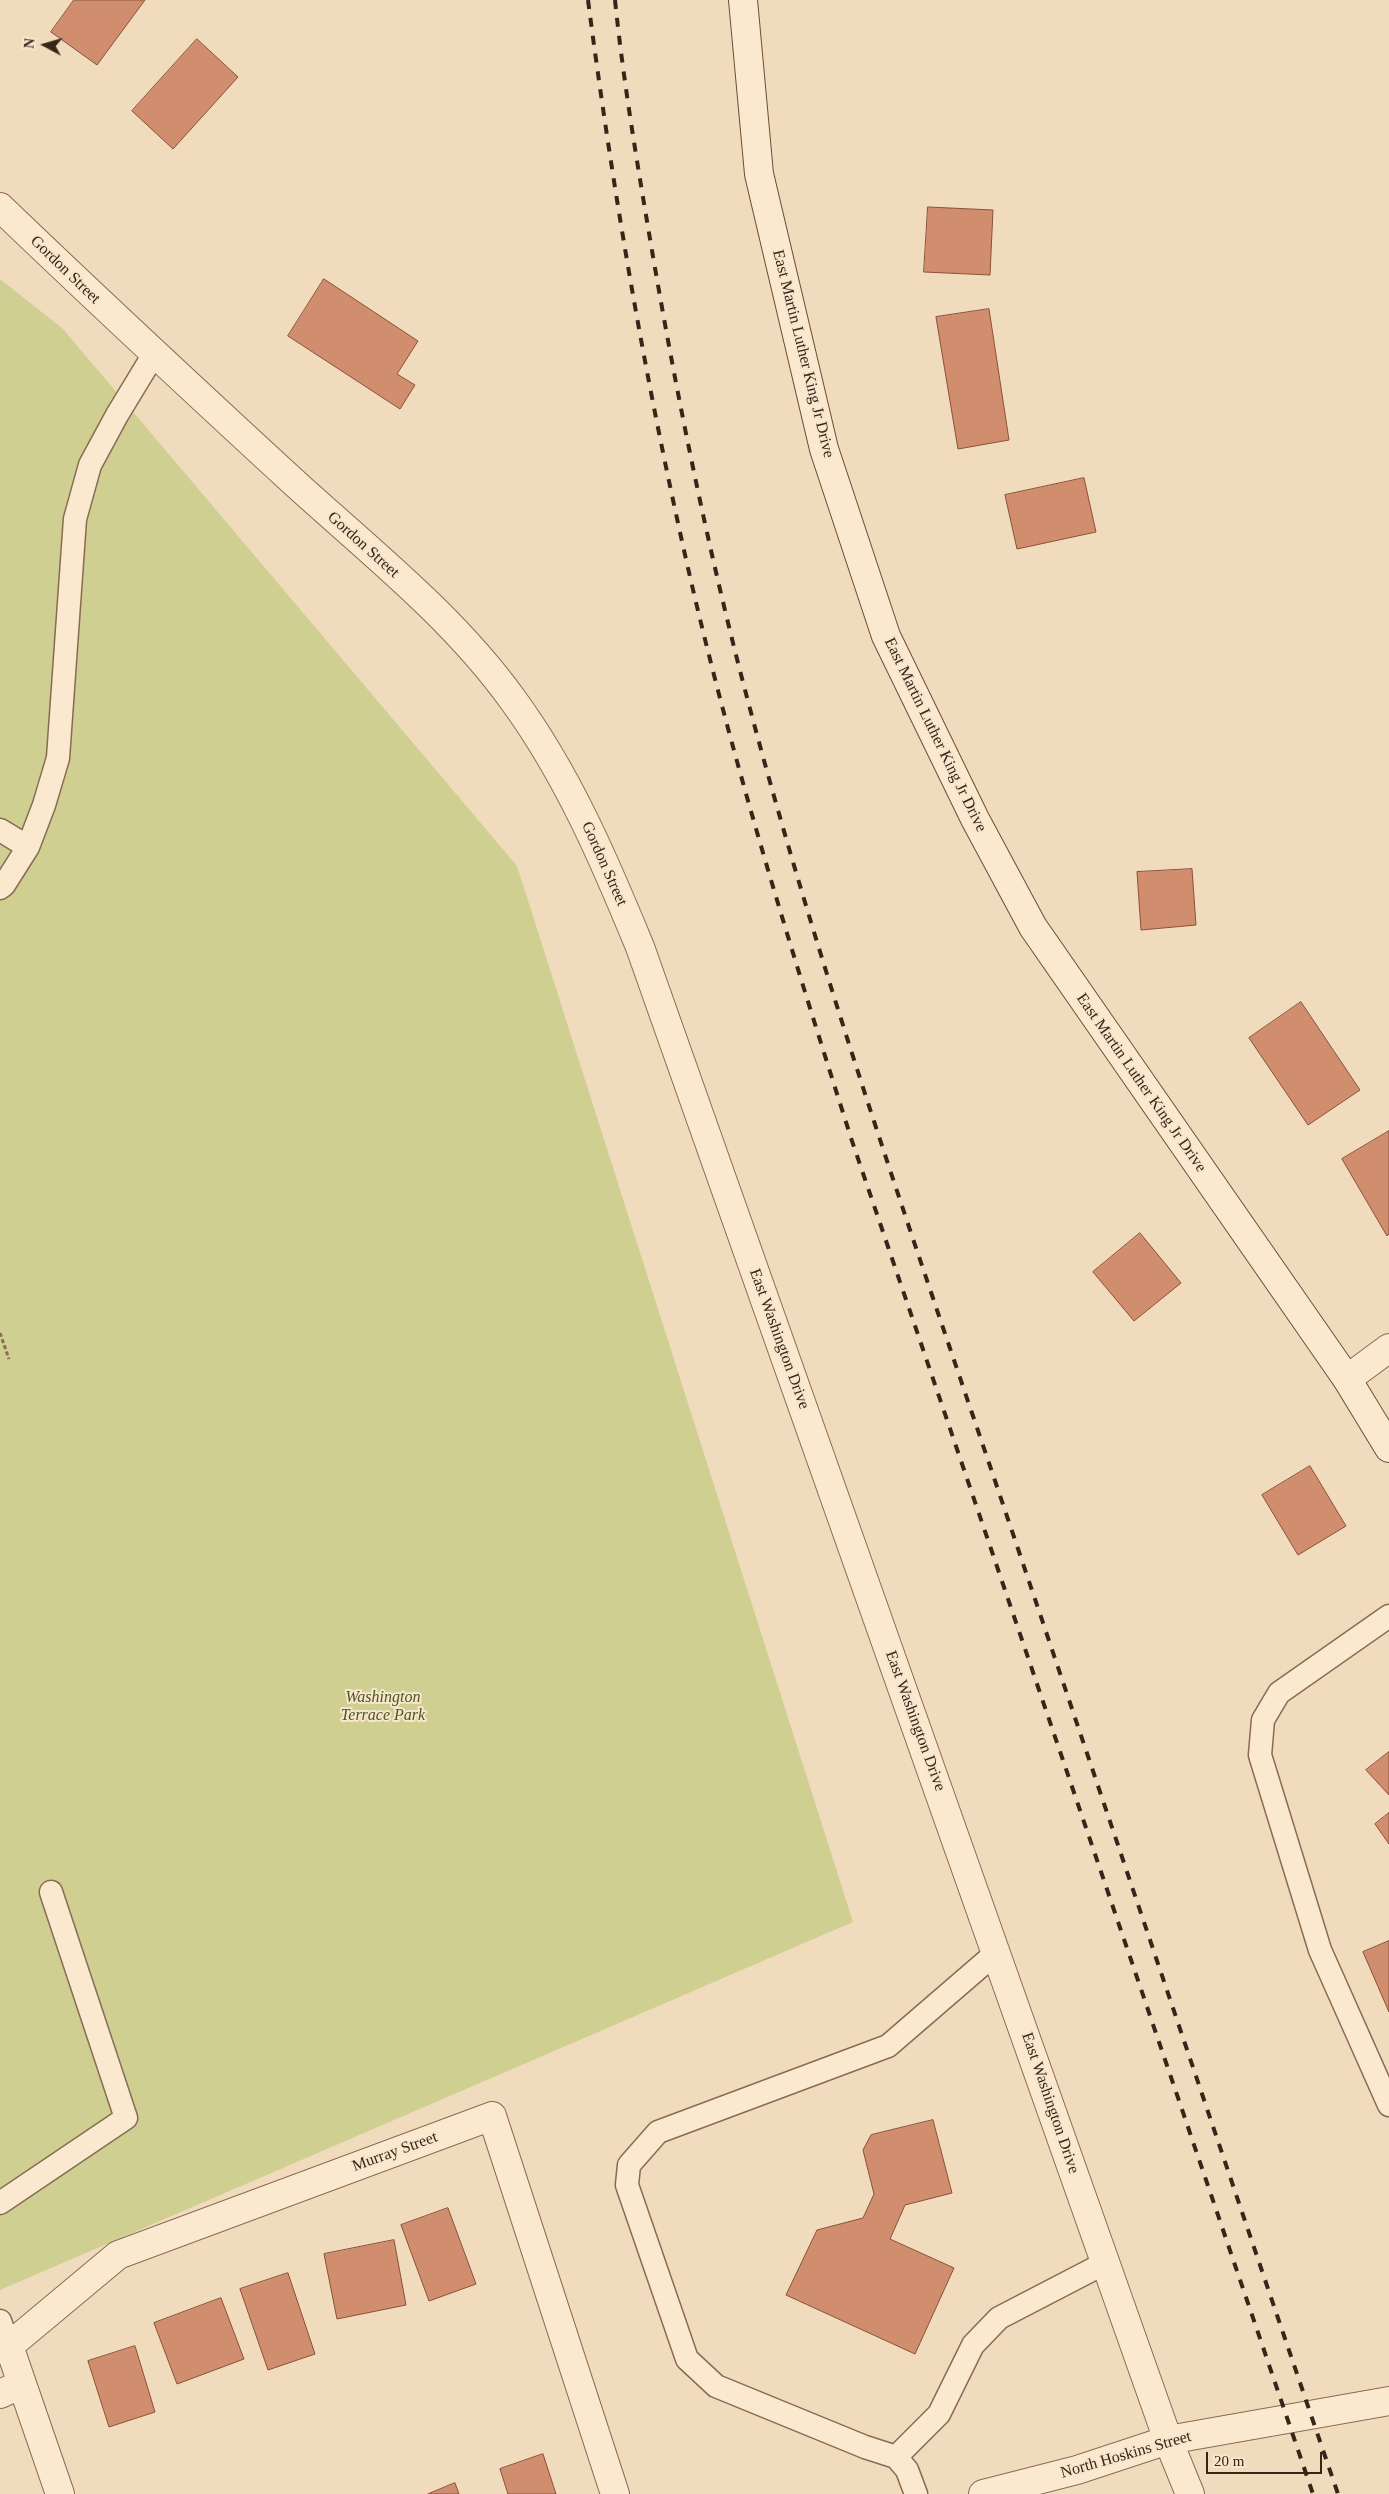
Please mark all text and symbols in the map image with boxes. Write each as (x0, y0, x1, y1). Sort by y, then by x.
north arrow (20, 20, 70, 70)
text: N (22, 38, 38, 49)
street label: Gordon Street (26, 232, 104, 308)
street label: East Martin Luther King Jr Drive (768, 248, 838, 460)
street label: Gordon Street (323, 508, 403, 582)
street label: East Martin Luther King Jr Drive (880, 635, 990, 835)
street label: Gordon Street (577, 819, 631, 909)
street label: East Martin Luther King Jr Drive (1072, 990, 1210, 1176)
street label: East Washington Drive (745, 1266, 813, 1412)
street label: East Washington Drive (881, 1648, 949, 1794)
park label: Washington Terrace Park (341, 1688, 425, 1726)
street label: East Washington Drive (1017, 2030, 1083, 2176)
street label: Murray Street (350, 2128, 440, 2176)
street label: North Hoskins Street (1058, 2427, 1194, 2483)
scale bar (1209, 2442, 1325, 2474)
text: 20 m (1214, 2453, 1244, 2469)

